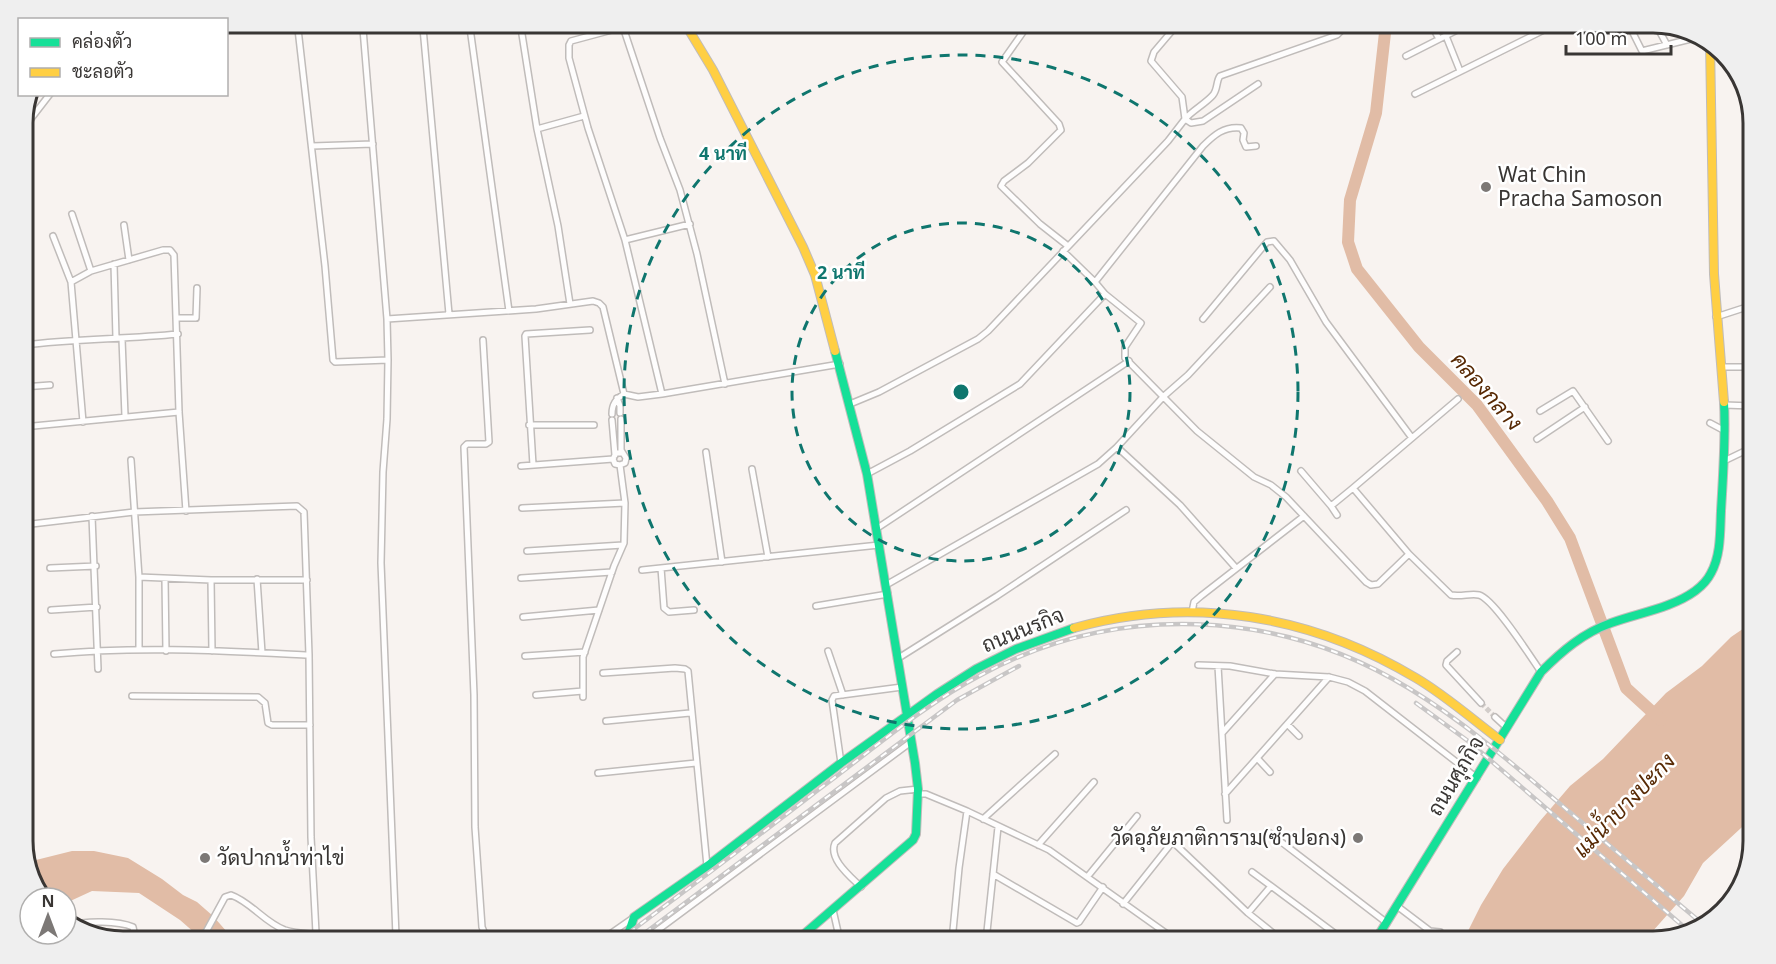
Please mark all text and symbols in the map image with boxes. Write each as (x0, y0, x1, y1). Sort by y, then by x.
legend (18, 18, 228, 96)
scale bar (1566, 18, 1671, 56)
text: 100 m (1575, 26, 1627, 50)
text: คล่องตัว (72, 29, 132, 53)
text: ชะลอตัว (72, 59, 134, 83)
text: 4 นาที (699, 141, 747, 165)
place label: Wat Chin Pracha Samoson (1498, 160, 1662, 212)
marker: Wat Chin Pracha Samoson (1479, 180, 1493, 194)
text: 2 นาที (817, 260, 865, 284)
water label: คลองกลาง (1445, 345, 1530, 436)
centre of rings (951, 382, 971, 402)
street label: ถนนนรกิจ (977, 600, 1068, 658)
street label: ถนนศุภกิจ (1420, 730, 1491, 821)
water label: แม่น้ำบางปะกง (1564, 743, 1681, 863)
place label: วัดอุภัยภาติการาม(ซำปอกง) (1111, 823, 1346, 852)
marker: วัดอุภัยภาติการาม(ซำปอกง) (1351, 831, 1365, 845)
place label: วัดปากน้ำท่าไข่ (217, 840, 344, 871)
marker: วัดปากน้ำท่าไข่ (198, 851, 212, 865)
north arrow (18, 886, 78, 946)
text: N (41, 890, 55, 912)

